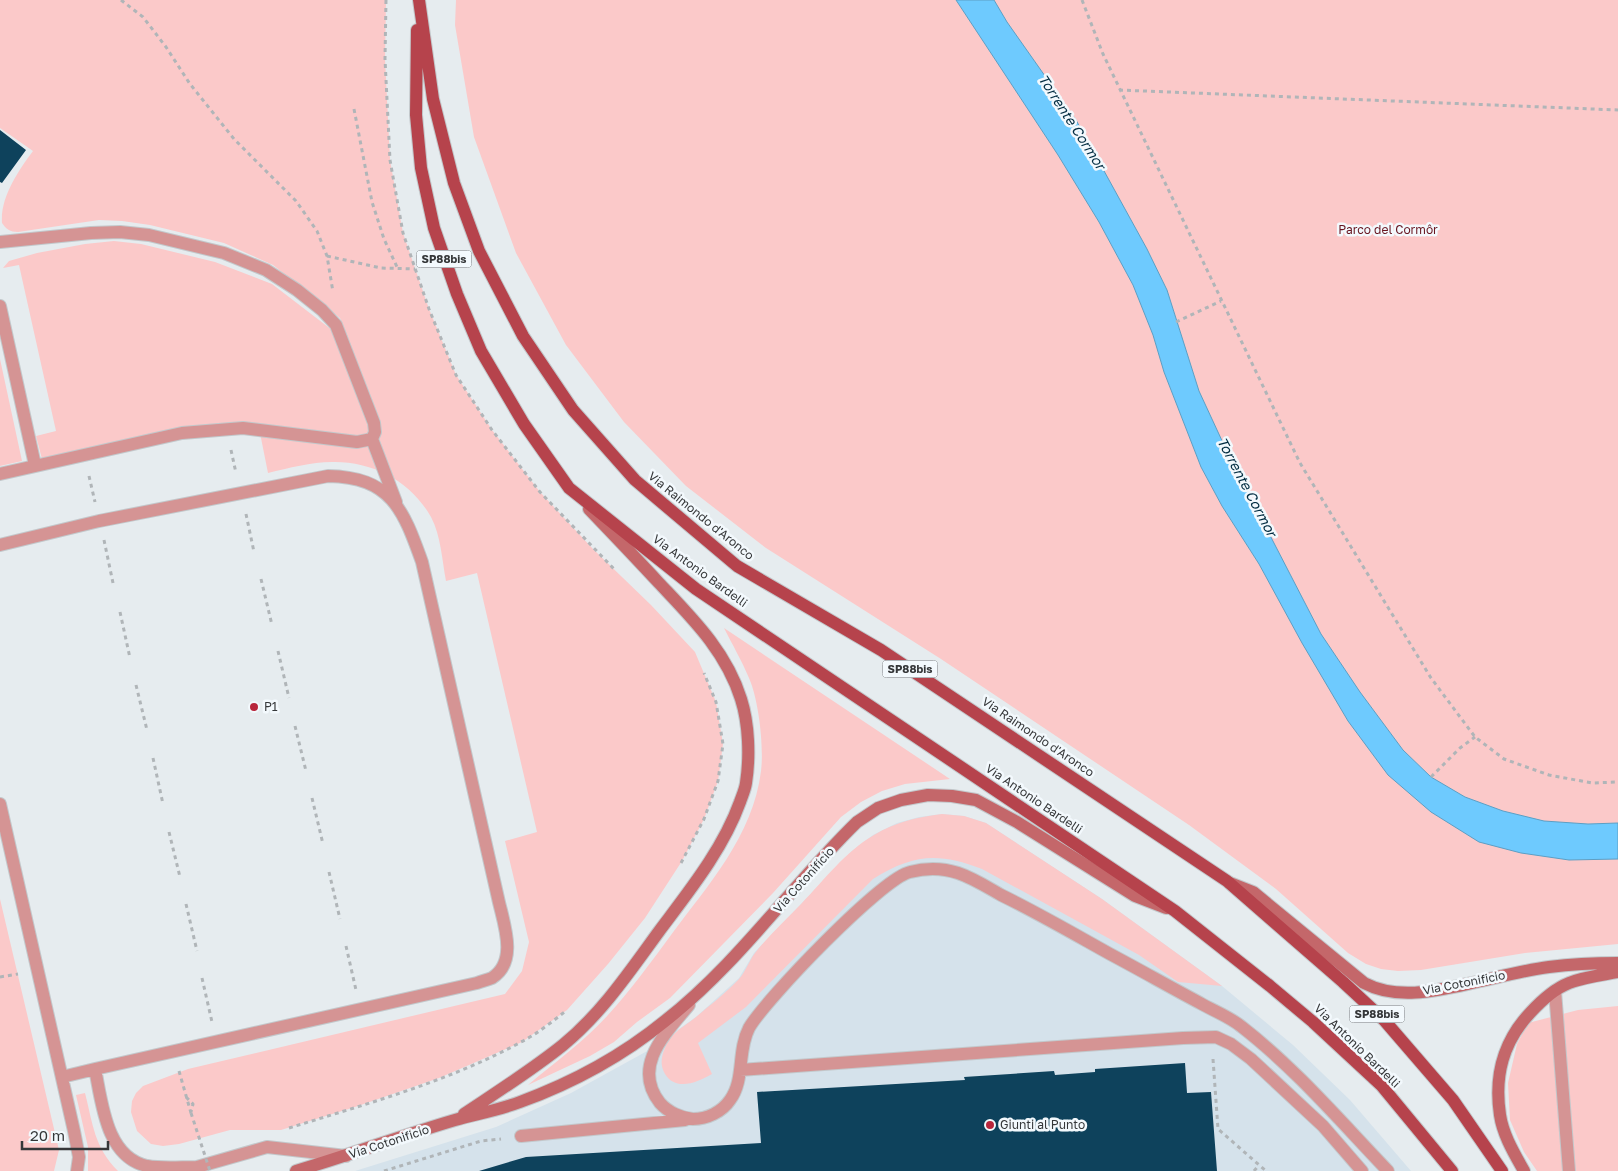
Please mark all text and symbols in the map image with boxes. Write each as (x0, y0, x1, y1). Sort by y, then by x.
water label: Torrente Cormor (1035, 71, 1111, 175)
park label: Parco del Cormôr (1338, 222, 1438, 237)
road number: SP88bis (416, 250, 472, 268)
water label: Torrente Cormor (1214, 434, 1282, 542)
street label: Via Raimondo d'Aronco (645, 468, 757, 563)
street label: Via Antonio Bardelli (650, 531, 751, 610)
road number: SP88bis (882, 661, 938, 678)
street label: Via Raimondo d'Aronco (979, 694, 1097, 780)
place label: P1 (264, 699, 278, 714)
marker: P1 (248, 701, 260, 713)
street label: Via Antonio Bardelli (983, 761, 1086, 837)
street label: Via Cotonificio (770, 844, 837, 916)
street label: Via Cotonificio (1421, 967, 1506, 998)
street label: Via Antonio Bardelli (1311, 1001, 1403, 1091)
road number: SP88bis (1350, 1006, 1404, 1022)
place label: Giunti al Punto (1000, 1117, 1085, 1132)
scale bar (22, 1118, 109, 1150)
marker: Giunti al Punto (984, 1119, 996, 1131)
street label: Via Cotonificio (347, 1121, 431, 1162)
text: 20 m (30, 1126, 65, 1144)

